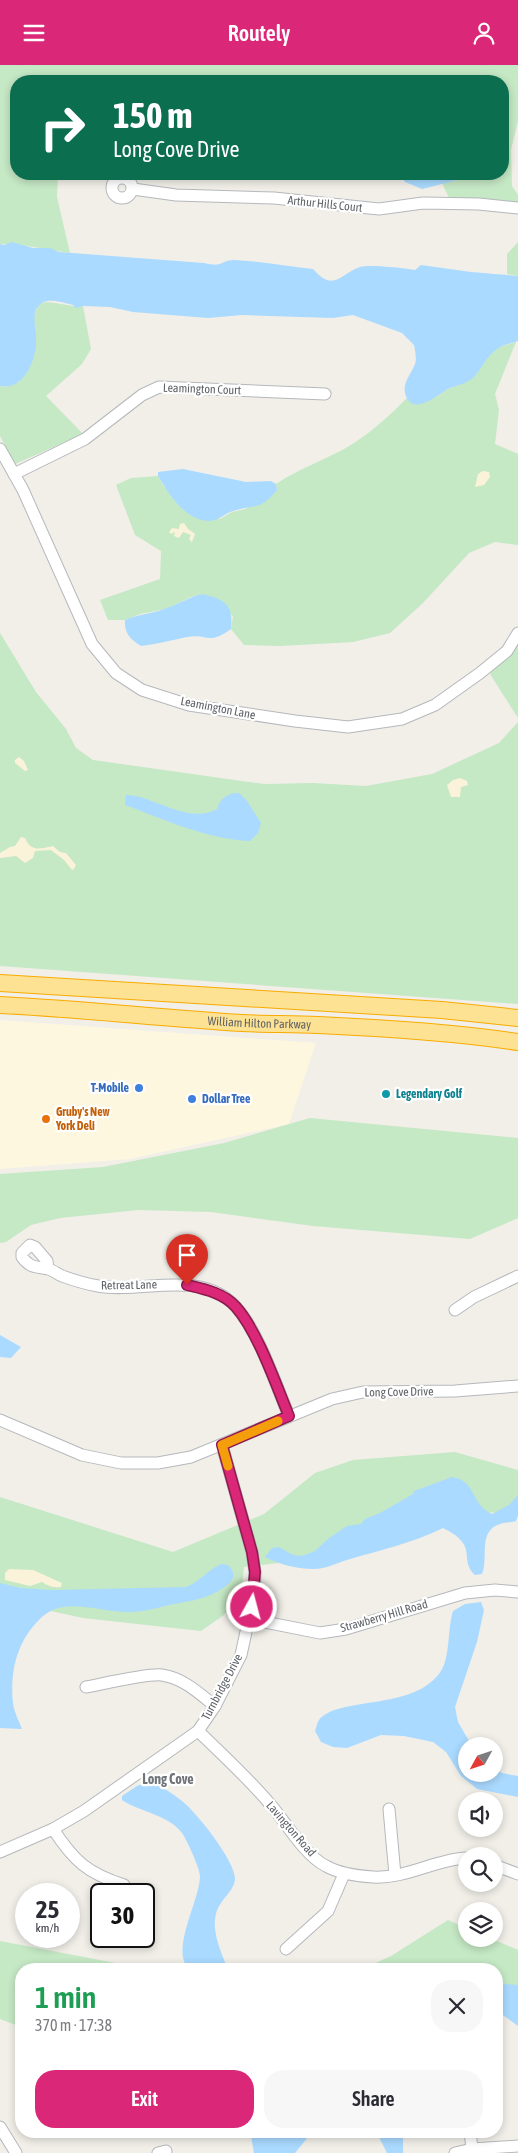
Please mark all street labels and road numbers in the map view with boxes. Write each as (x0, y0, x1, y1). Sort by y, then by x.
street label: Arthur Hills Court (287, 193, 364, 215)
street label: Leamington Court (163, 381, 242, 397)
street label: Leamington Lane (179, 694, 257, 722)
street label: William Hilton Parkway (207, 1014, 311, 1032)
street label: Retreat Lane (101, 1278, 157, 1292)
street label: Long Cove Drive (364, 1384, 434, 1400)
street label: Strawberry Hill Road (339, 1597, 429, 1635)
street label: Turnbridge Drive (199, 1652, 245, 1722)
street label: Lavington Road (263, 1799, 319, 1859)

